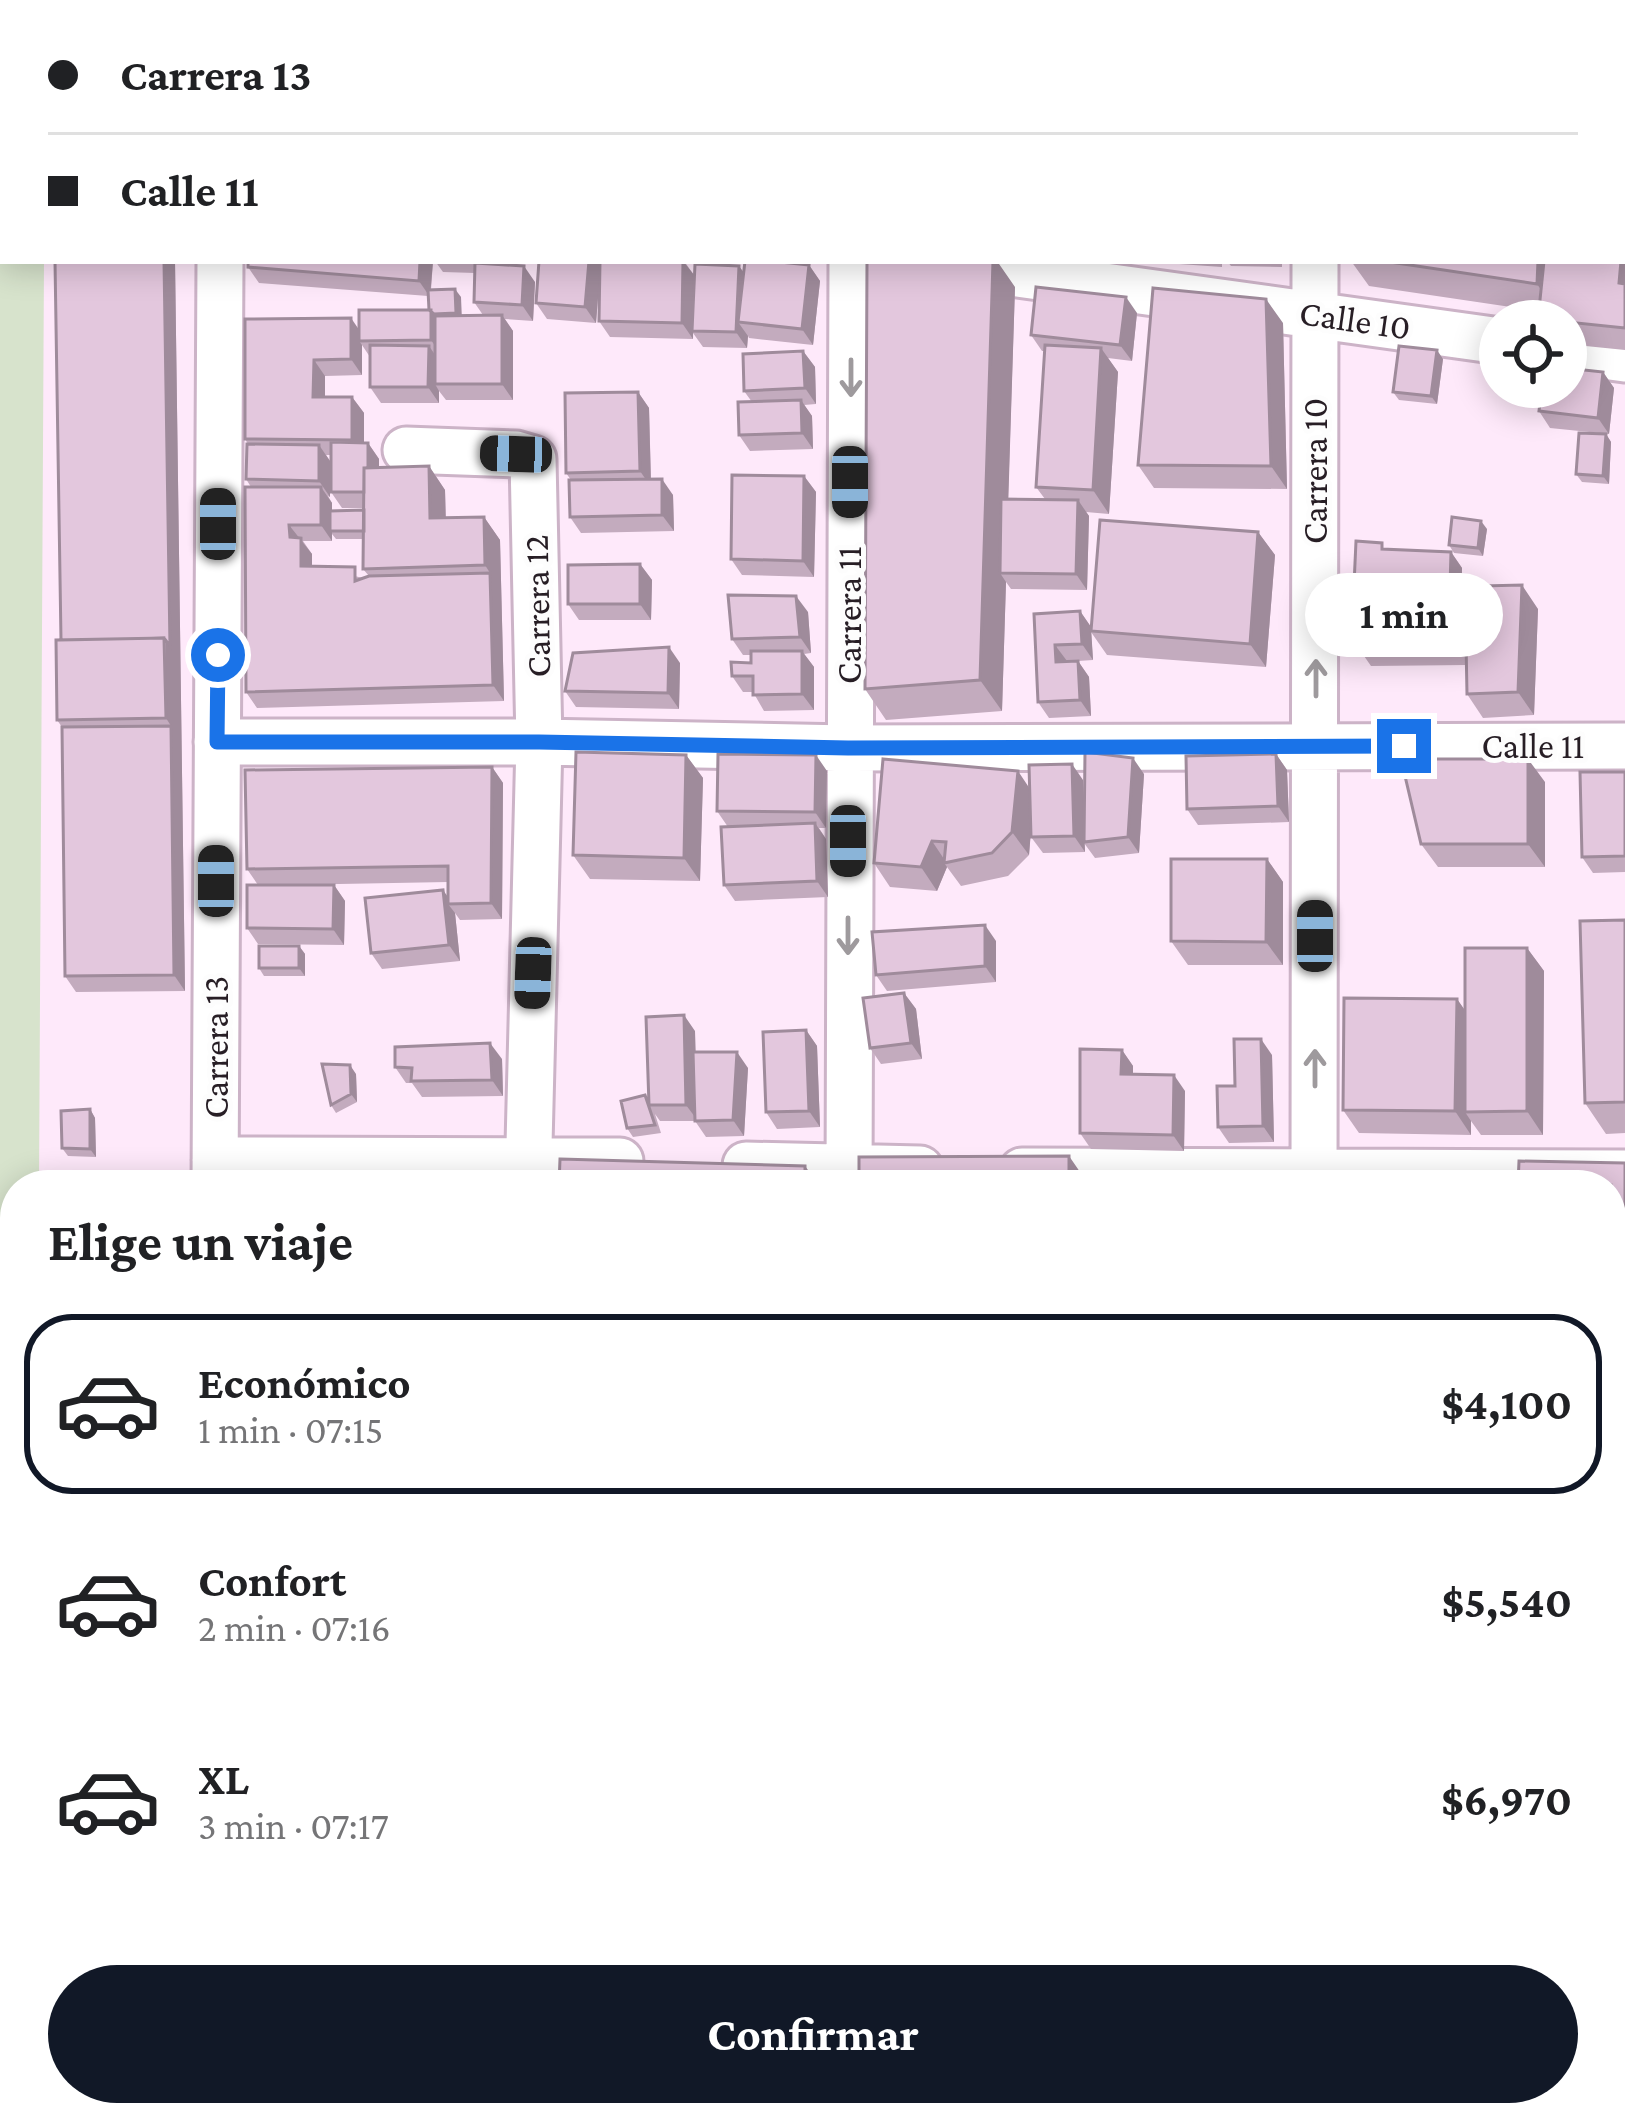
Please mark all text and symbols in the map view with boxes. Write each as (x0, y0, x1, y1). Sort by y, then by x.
text: Carrera 13 (120, 50, 311, 100)
text: Calle 11 (120, 166, 258, 216)
street label: Calle 10 (1297, 292, 1413, 348)
map controls (1479, 300, 1587, 408)
button: locate (1479, 300, 1587, 408)
one-way arrow (840, 358, 862, 397)
street label: Carrera 10 (1295, 398, 1335, 544)
car (479, 435, 553, 473)
car (832, 446, 868, 518)
car (200, 488, 236, 560)
street label: Carrera 12 (516, 534, 558, 678)
street label: Carrera 11 (829, 546, 869, 684)
callout: 1 min (1305, 572, 1503, 656)
text: 1 min (1360, 593, 1448, 636)
route start (191, 628, 245, 682)
one-way arrow (1305, 659, 1327, 698)
route end (1377, 719, 1431, 773)
street label: Calle 11 (1481, 726, 1585, 766)
car (830, 805, 866, 877)
car (198, 845, 234, 917)
car (1297, 900, 1333, 972)
one-way arrow (837, 916, 860, 955)
car (514, 936, 552, 1010)
street label: Carrera 13 (196, 976, 236, 1118)
one-way arrow (1304, 1049, 1326, 1088)
text: Elige un viaje (48, 1212, 353, 1272)
icon: car (54, 1350, 162, 1458)
text: Económico (198, 1358, 411, 1408)
text: $4,100 (1441, 1379, 1572, 1429)
text: 1 min · 07:15 (198, 1408, 384, 1451)
icon: car (54, 1548, 162, 1656)
text: Confort (198, 1556, 346, 1606)
text: $5,540 (1441, 1577, 1572, 1627)
text: 2 min · 07:16 (198, 1606, 391, 1649)
icon: car (54, 1746, 162, 1854)
text: XL (198, 1754, 249, 1804)
text: $6,970 (1441, 1775, 1572, 1825)
text: 3 min · 07:17 (198, 1804, 389, 1847)
button: Confirmar (48, 1965, 1578, 2103)

